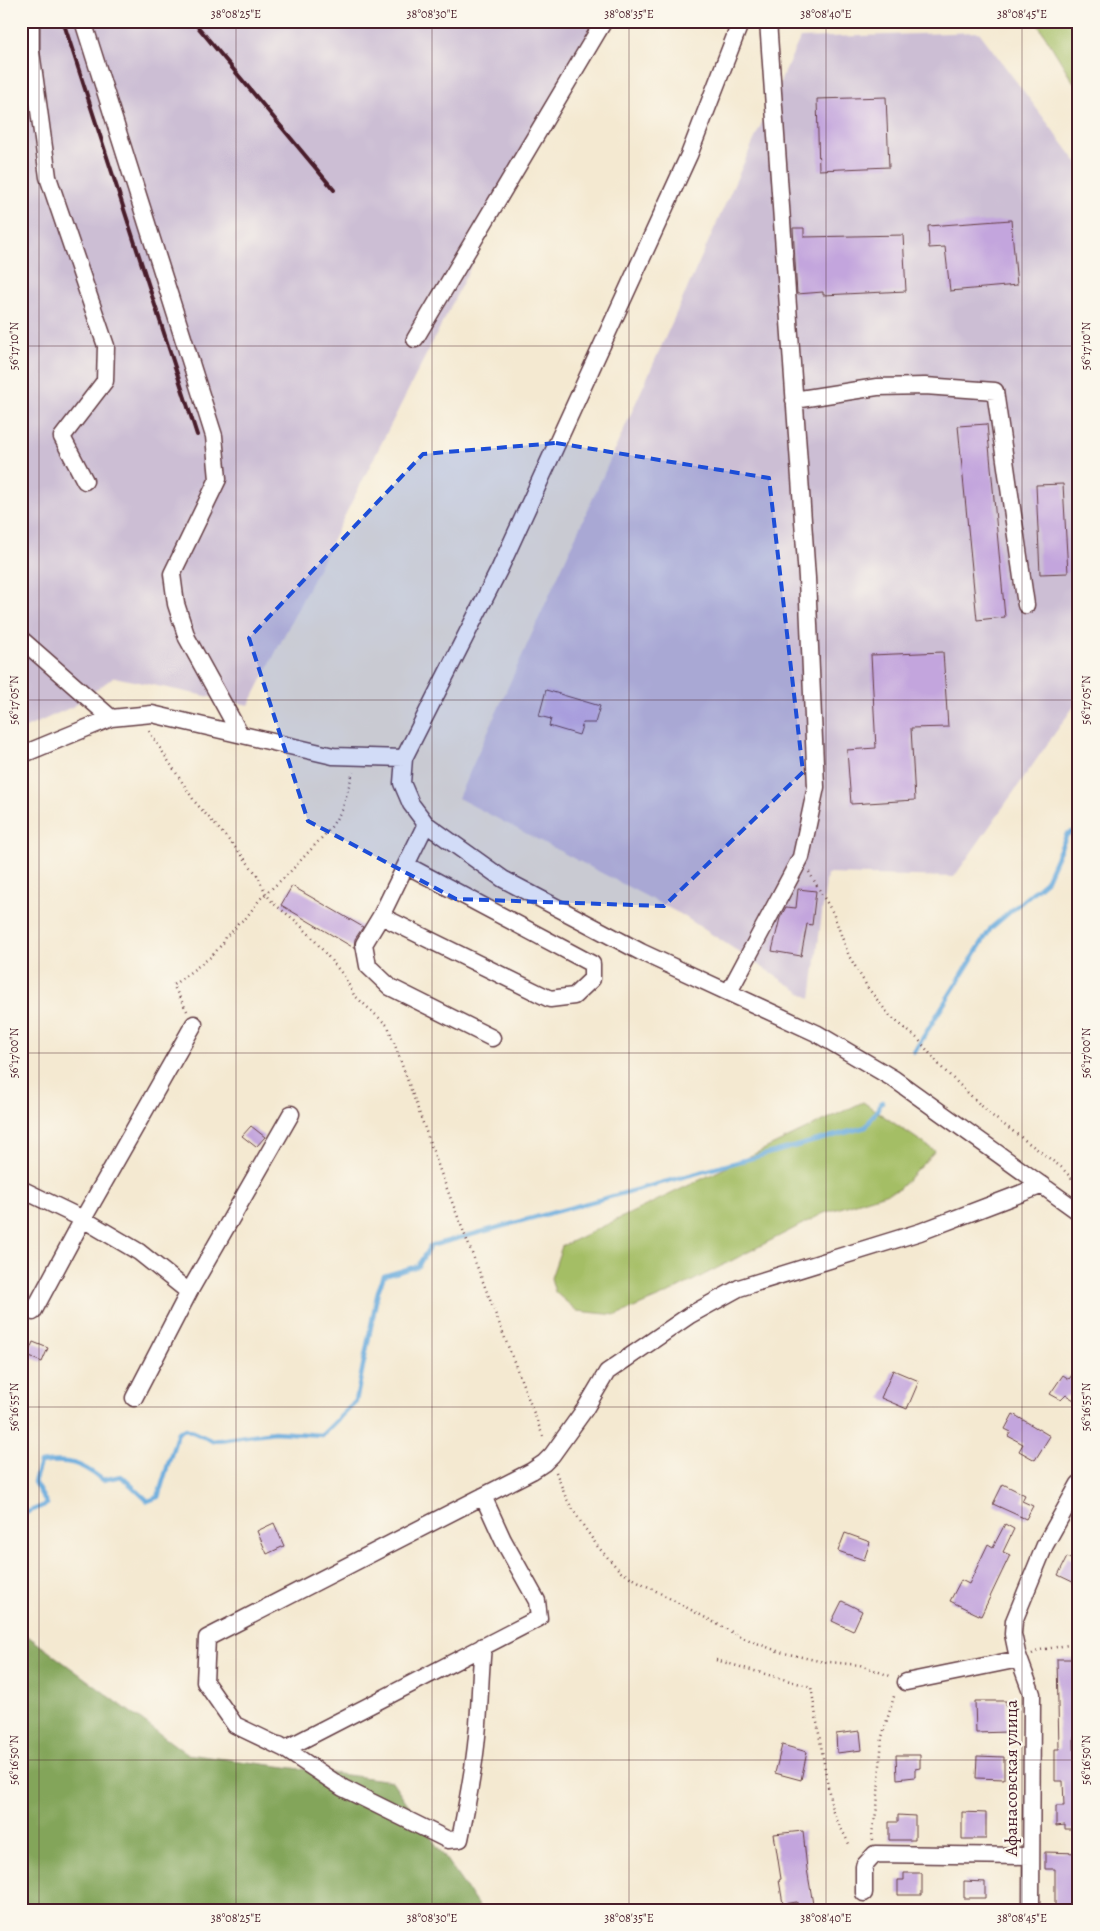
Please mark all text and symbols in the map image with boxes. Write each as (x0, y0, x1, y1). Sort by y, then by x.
text: 38°08'25"E (211, 6, 261, 22)
text: 38°08'30"E (407, 6, 457, 22)
text: 38°08'35"E (604, 6, 654, 22)
text: 38°08'40"E (800, 6, 852, 22)
text: 38°08'45"E (997, 6, 1047, 22)
text: 56°17'10"N (6, 321, 22, 370)
text: 56°17'10"N (1078, 321, 1094, 370)
text: 56°17'05"N (6, 675, 22, 725)
text: 56°17'05"N (1078, 675, 1094, 725)
text: 56°17'00"N (6, 1027, 22, 1078)
text: 56°17'00"N (1078, 1027, 1094, 1078)
text: 56°16'55"N (6, 1382, 22, 1431)
text: 56°16'55"N (1078, 1382, 1094, 1431)
street label: Афанасовская улица (999, 1699, 1023, 1857)
text: 56°16'50"N (6, 1735, 22, 1785)
text: 56°16'50"N (1078, 1735, 1094, 1785)
text: 38°08'25"E (211, 1910, 261, 1926)
text: 38°08'30"E (407, 1910, 457, 1926)
text: 38°08'35"E (604, 1910, 654, 1926)
text: 38°08'40"E (800, 1910, 852, 1926)
text: 38°08'45"E (997, 1910, 1047, 1926)

